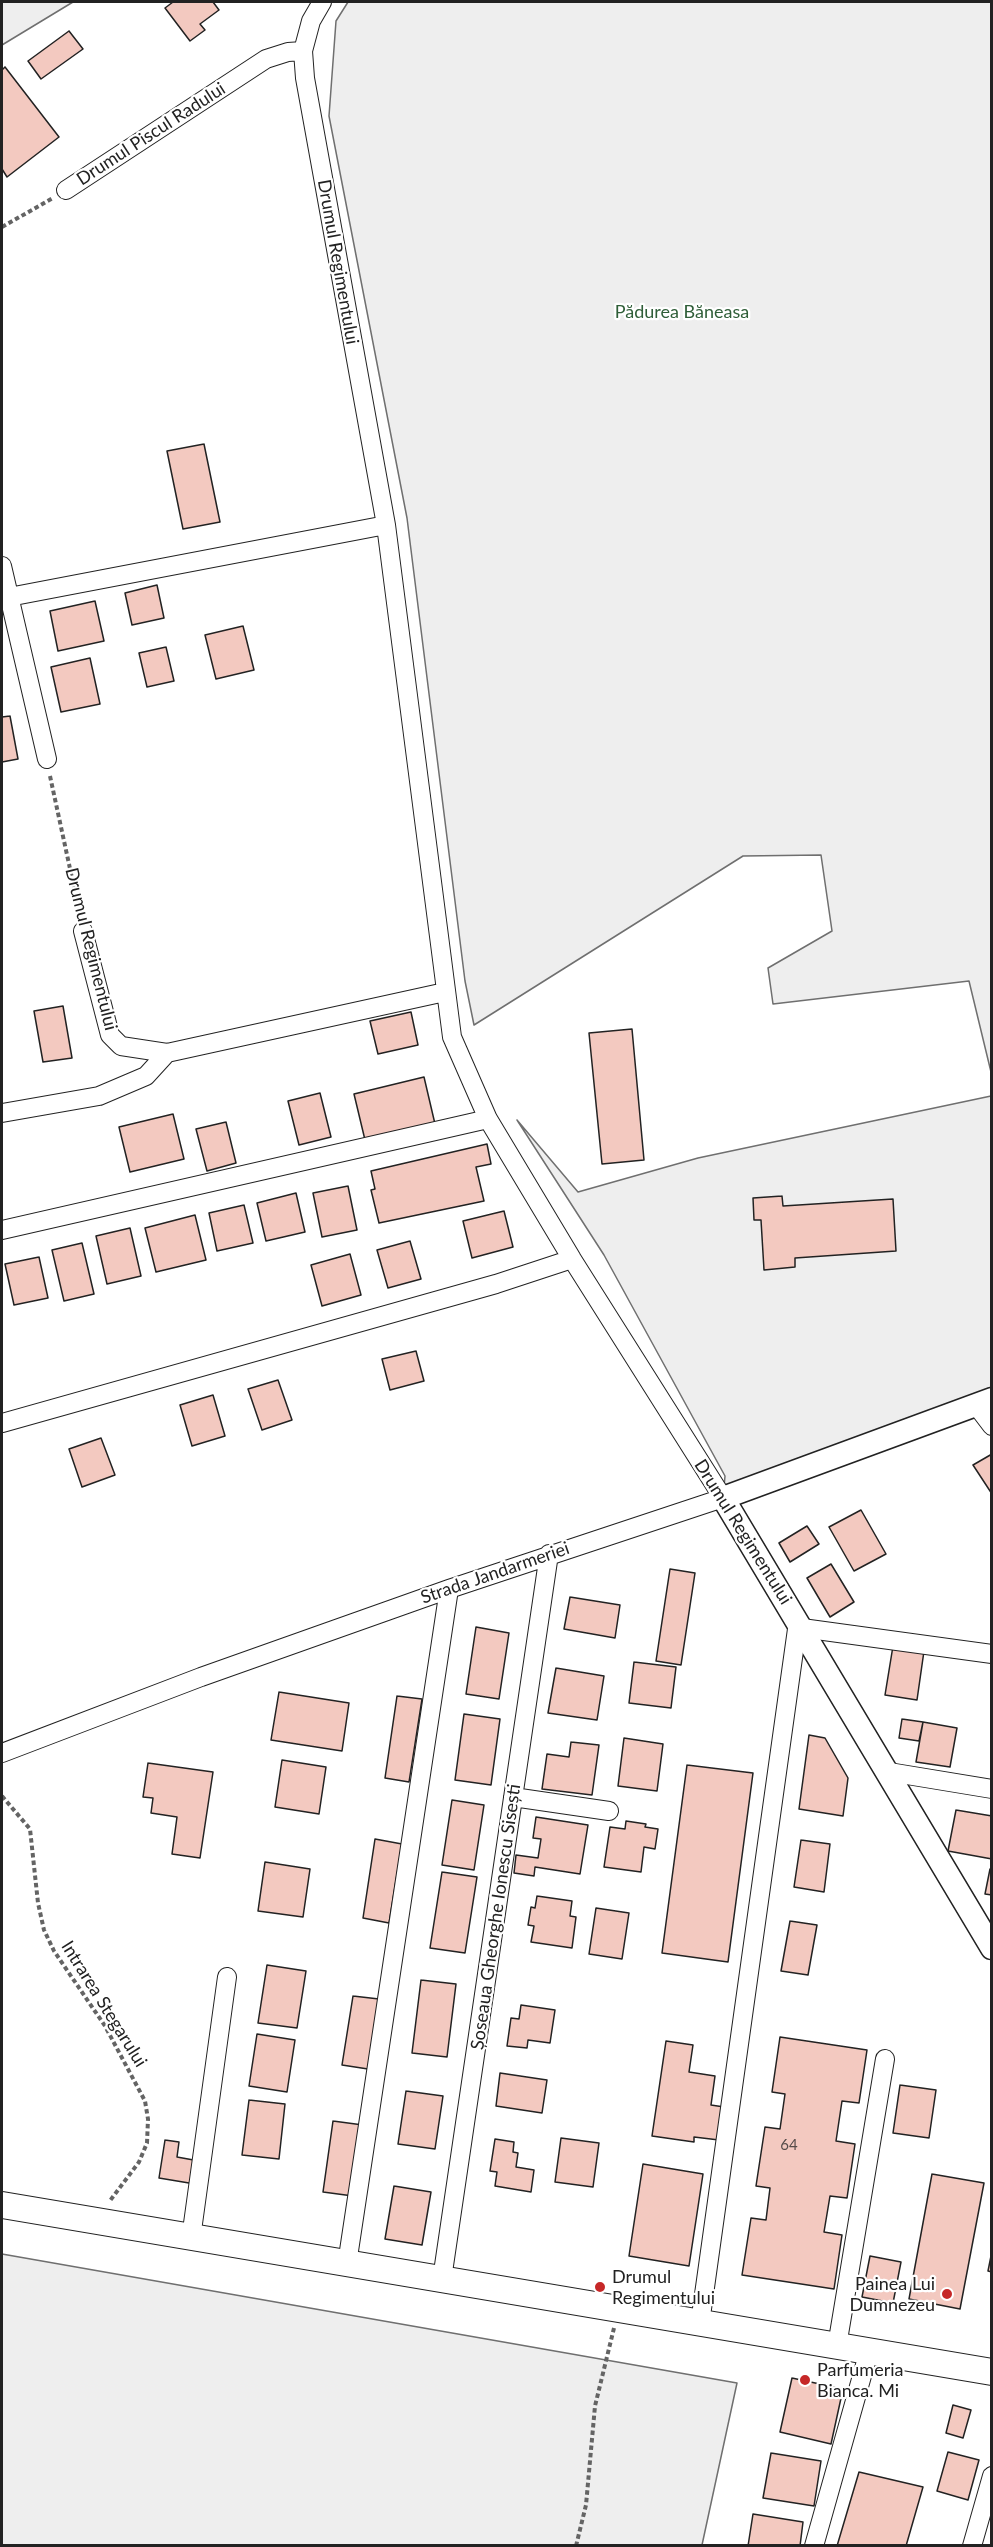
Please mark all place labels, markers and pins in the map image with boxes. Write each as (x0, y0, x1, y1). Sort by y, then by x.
place label: Drumul Regimentului (612, 2266, 715, 2308)
place label: Painea Lui Dumnezeu (850, 2273, 935, 2316)
marker: Drumul Regimentului (593, 2280, 607, 2294)
marker: Painea Lui Dumnezeu (940, 2287, 954, 2301)
place label: Parfumeria Bianca. Mi (817, 2359, 903, 2402)
marker: Parfumeria Bianca. Mi (798, 2373, 812, 2387)

